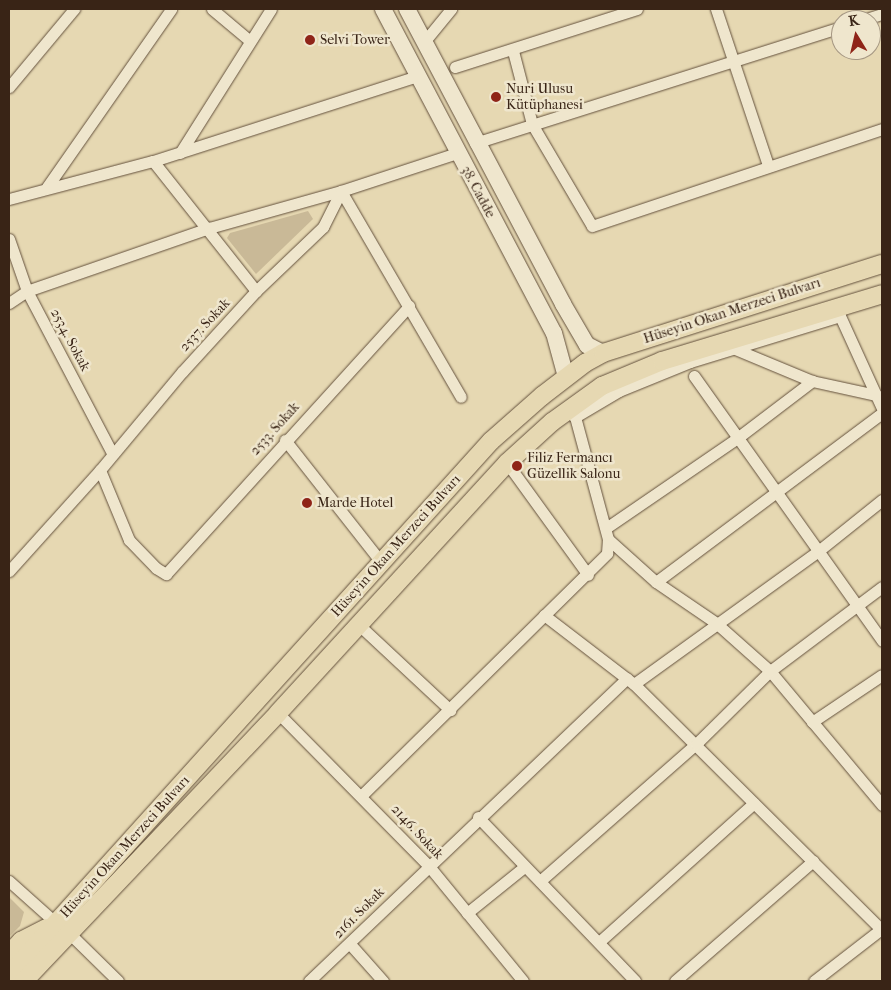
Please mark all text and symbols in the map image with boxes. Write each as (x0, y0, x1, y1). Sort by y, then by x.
north arrow (831, 10, 881, 60)
text: K (847, 11, 860, 30)
place label: Selvi Tower (320, 32, 390, 48)
marker: Selvi Tower (304, 34, 316, 46)
place label: Nuri Ulusu Kütüphanesi (506, 81, 583, 114)
marker: Nuri Ulusu Kütüphanesi (490, 91, 502, 103)
street label: 38. Cadde (457, 163, 499, 221)
street label: Hüseyin Okan Merzeci Bulvarı (641, 274, 823, 348)
street label: 2537. Sokak (176, 295, 234, 355)
street label: 2534. Sokak (47, 306, 93, 374)
street label: 2533. Sokak (247, 399, 303, 459)
place label: Filiz Fermancı Güzellik Salonu (527, 450, 620, 482)
marker: Filiz Fermancı Güzellik Salonu (511, 460, 523, 472)
street label: Hüseyin Okan Merzeci Bulvarı (328, 472, 464, 620)
place label: Marde Hotel (317, 495, 393, 511)
marker: Marde Hotel (301, 497, 313, 509)
street label: Hüseyin Okan Merzeci Bulvarı (57, 773, 193, 921)
street label: 2146. Sokak (387, 801, 447, 863)
street label: 2161. Sokak (330, 884, 388, 942)

